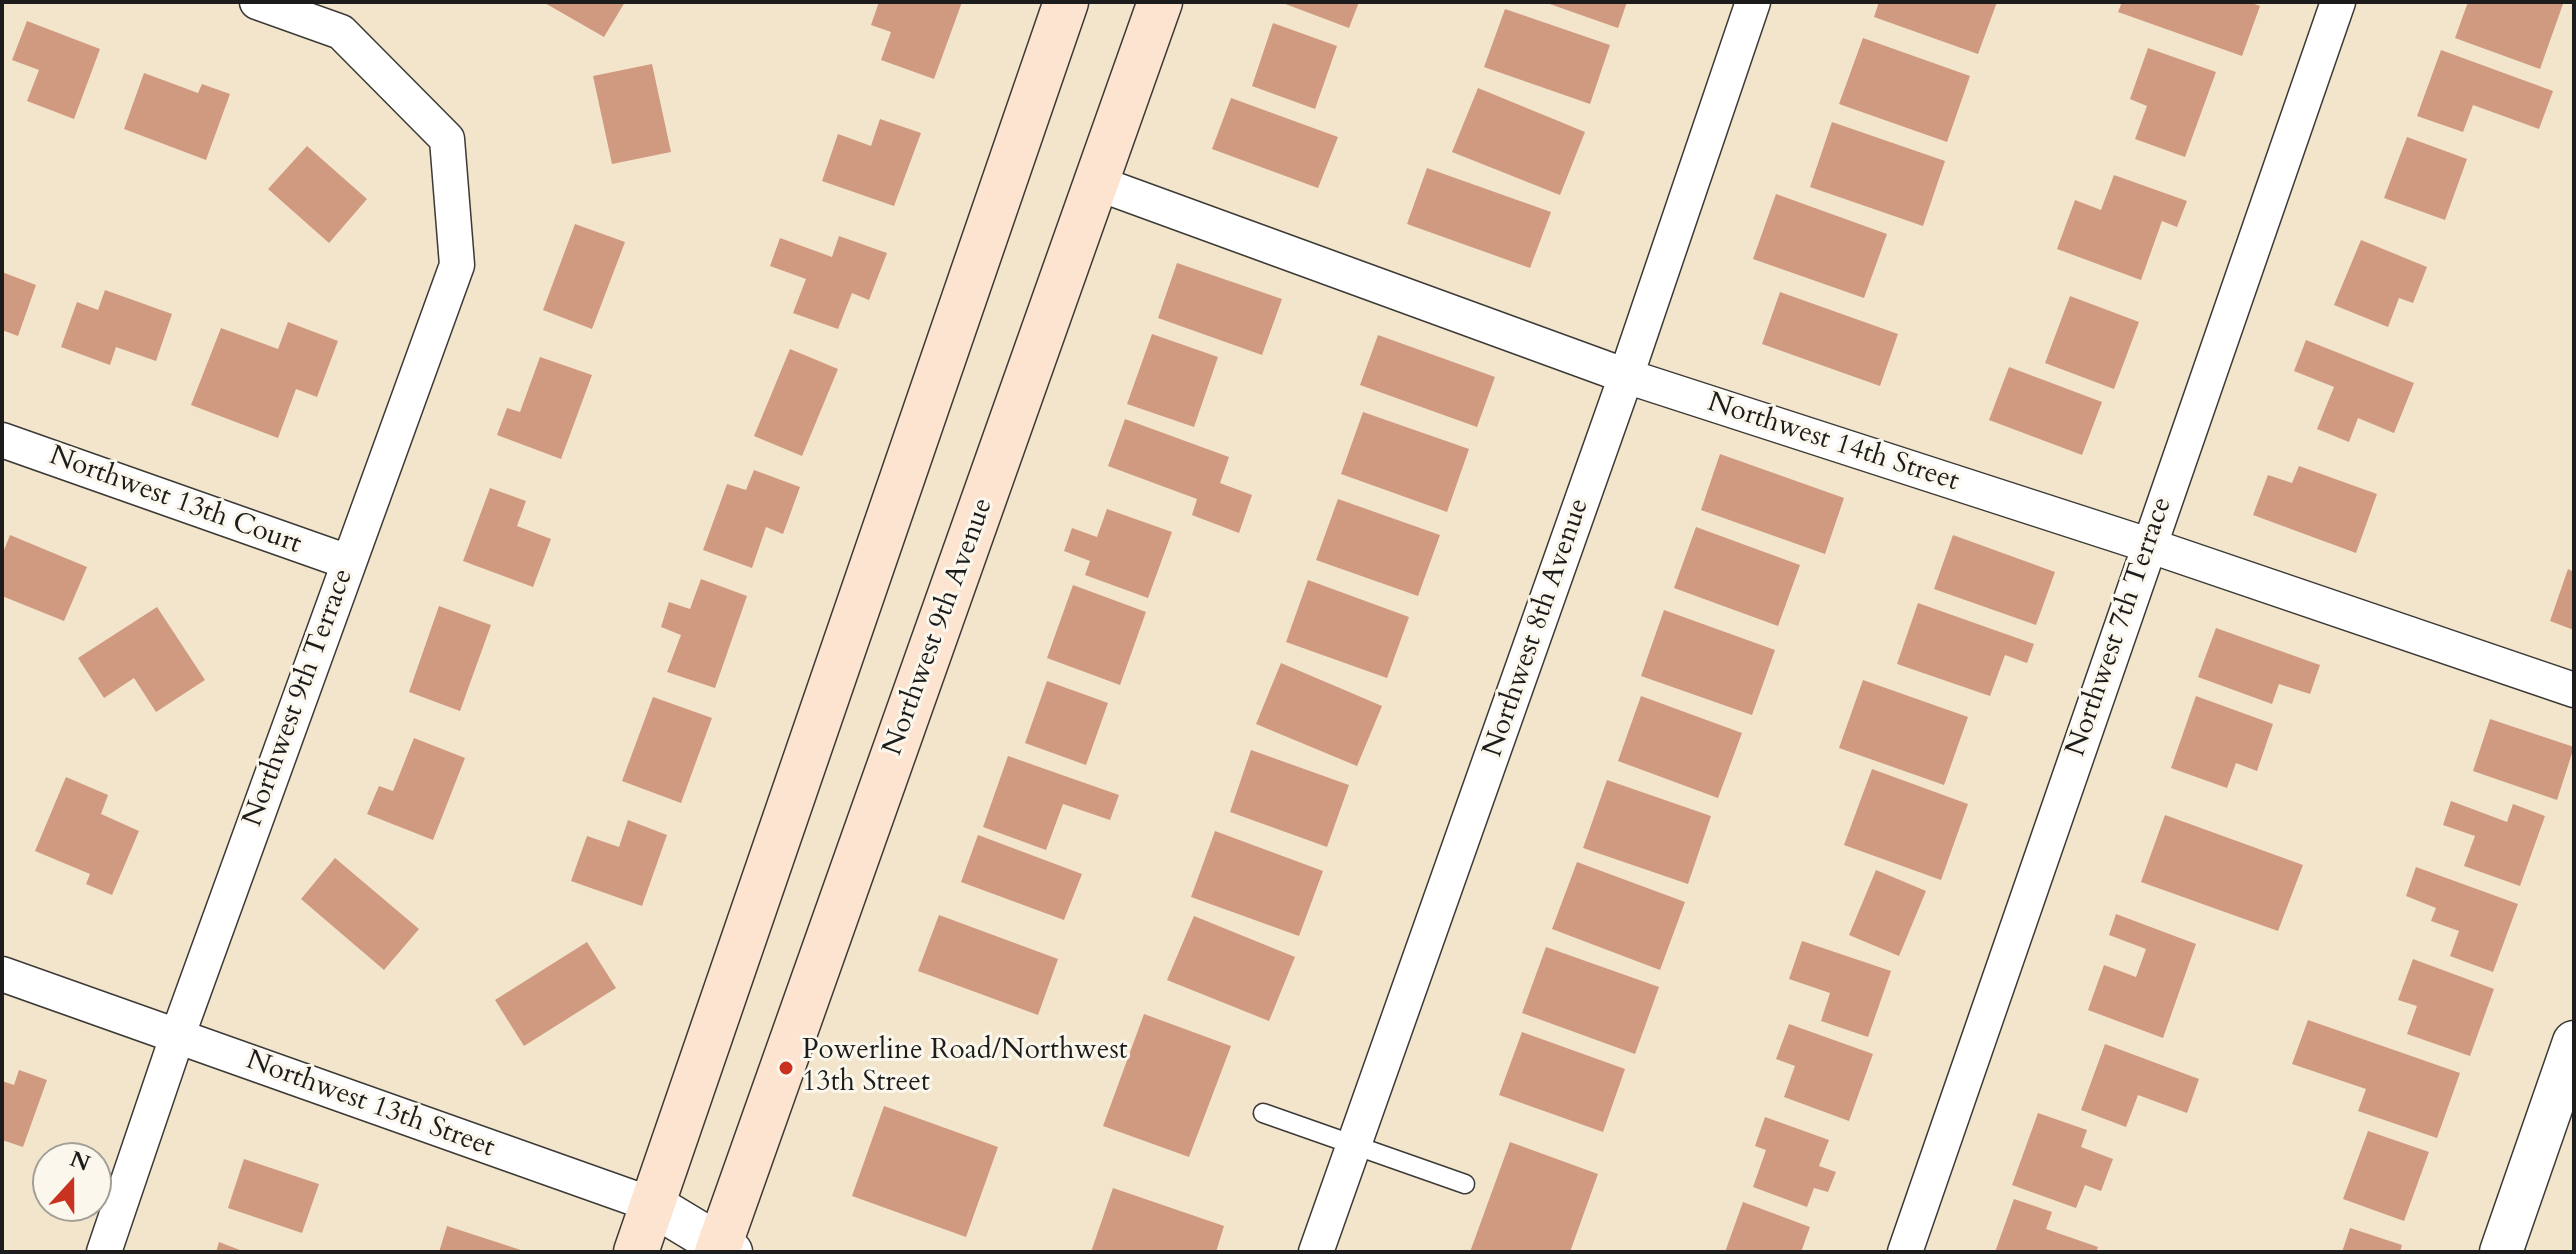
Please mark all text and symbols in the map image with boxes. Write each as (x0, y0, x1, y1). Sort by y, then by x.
street label: Northwest 14th Street (1703, 387, 1963, 499)
street label: Northwest 13th Court (44, 440, 306, 562)
street label: Northwest 7th Terrace (2060, 493, 2180, 761)
street label: Northwest 9th Avenue (877, 494, 1001, 760)
street label: Northwest 8th Avenue (1477, 494, 1597, 762)
street label: Northwest 9th Terrace (237, 565, 361, 831)
place label: Powerline Road/Northwest 13th Street (802, 1035, 1128, 1101)
street label: Northwest 13th Street (241, 1044, 499, 1166)
marker: Powerline Road/Northwest 13th Street (777, 1059, 795, 1077)
north arrow (32, 1142, 112, 1222)
text: N (66, 1144, 94, 1179)

